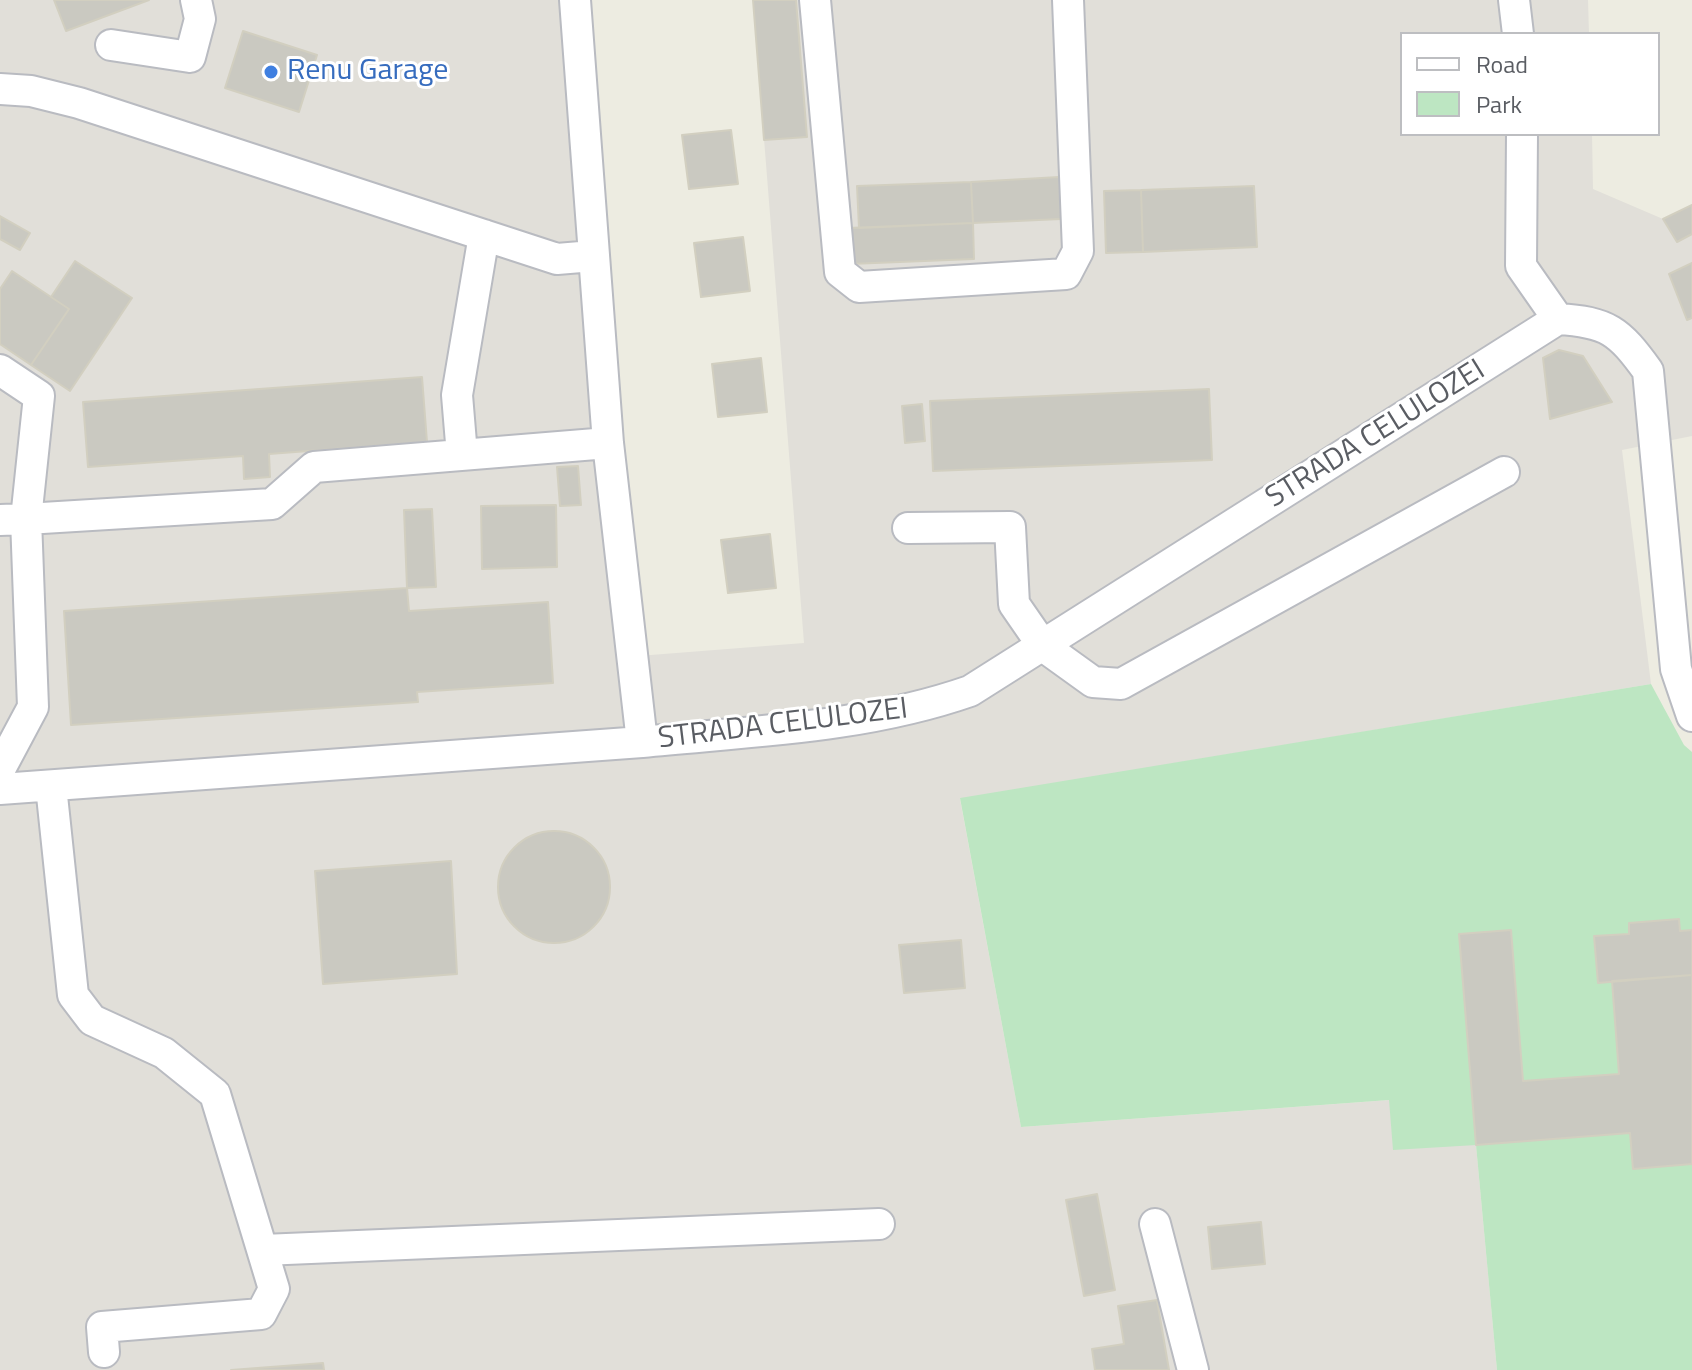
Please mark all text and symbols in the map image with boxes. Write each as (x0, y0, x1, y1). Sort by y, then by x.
legend (1400, 32, 1660, 136)
text: Road (1476, 46, 1528, 82)
place label: Renu Garage (287, 54, 448, 90)
marker: Renu Garage (262, 63, 280, 81)
text: Park (1476, 86, 1522, 122)
street label: STRADA CELULOZEI (1260, 353, 1492, 517)
street label: STRADA CELULOZEI (656, 692, 910, 758)

